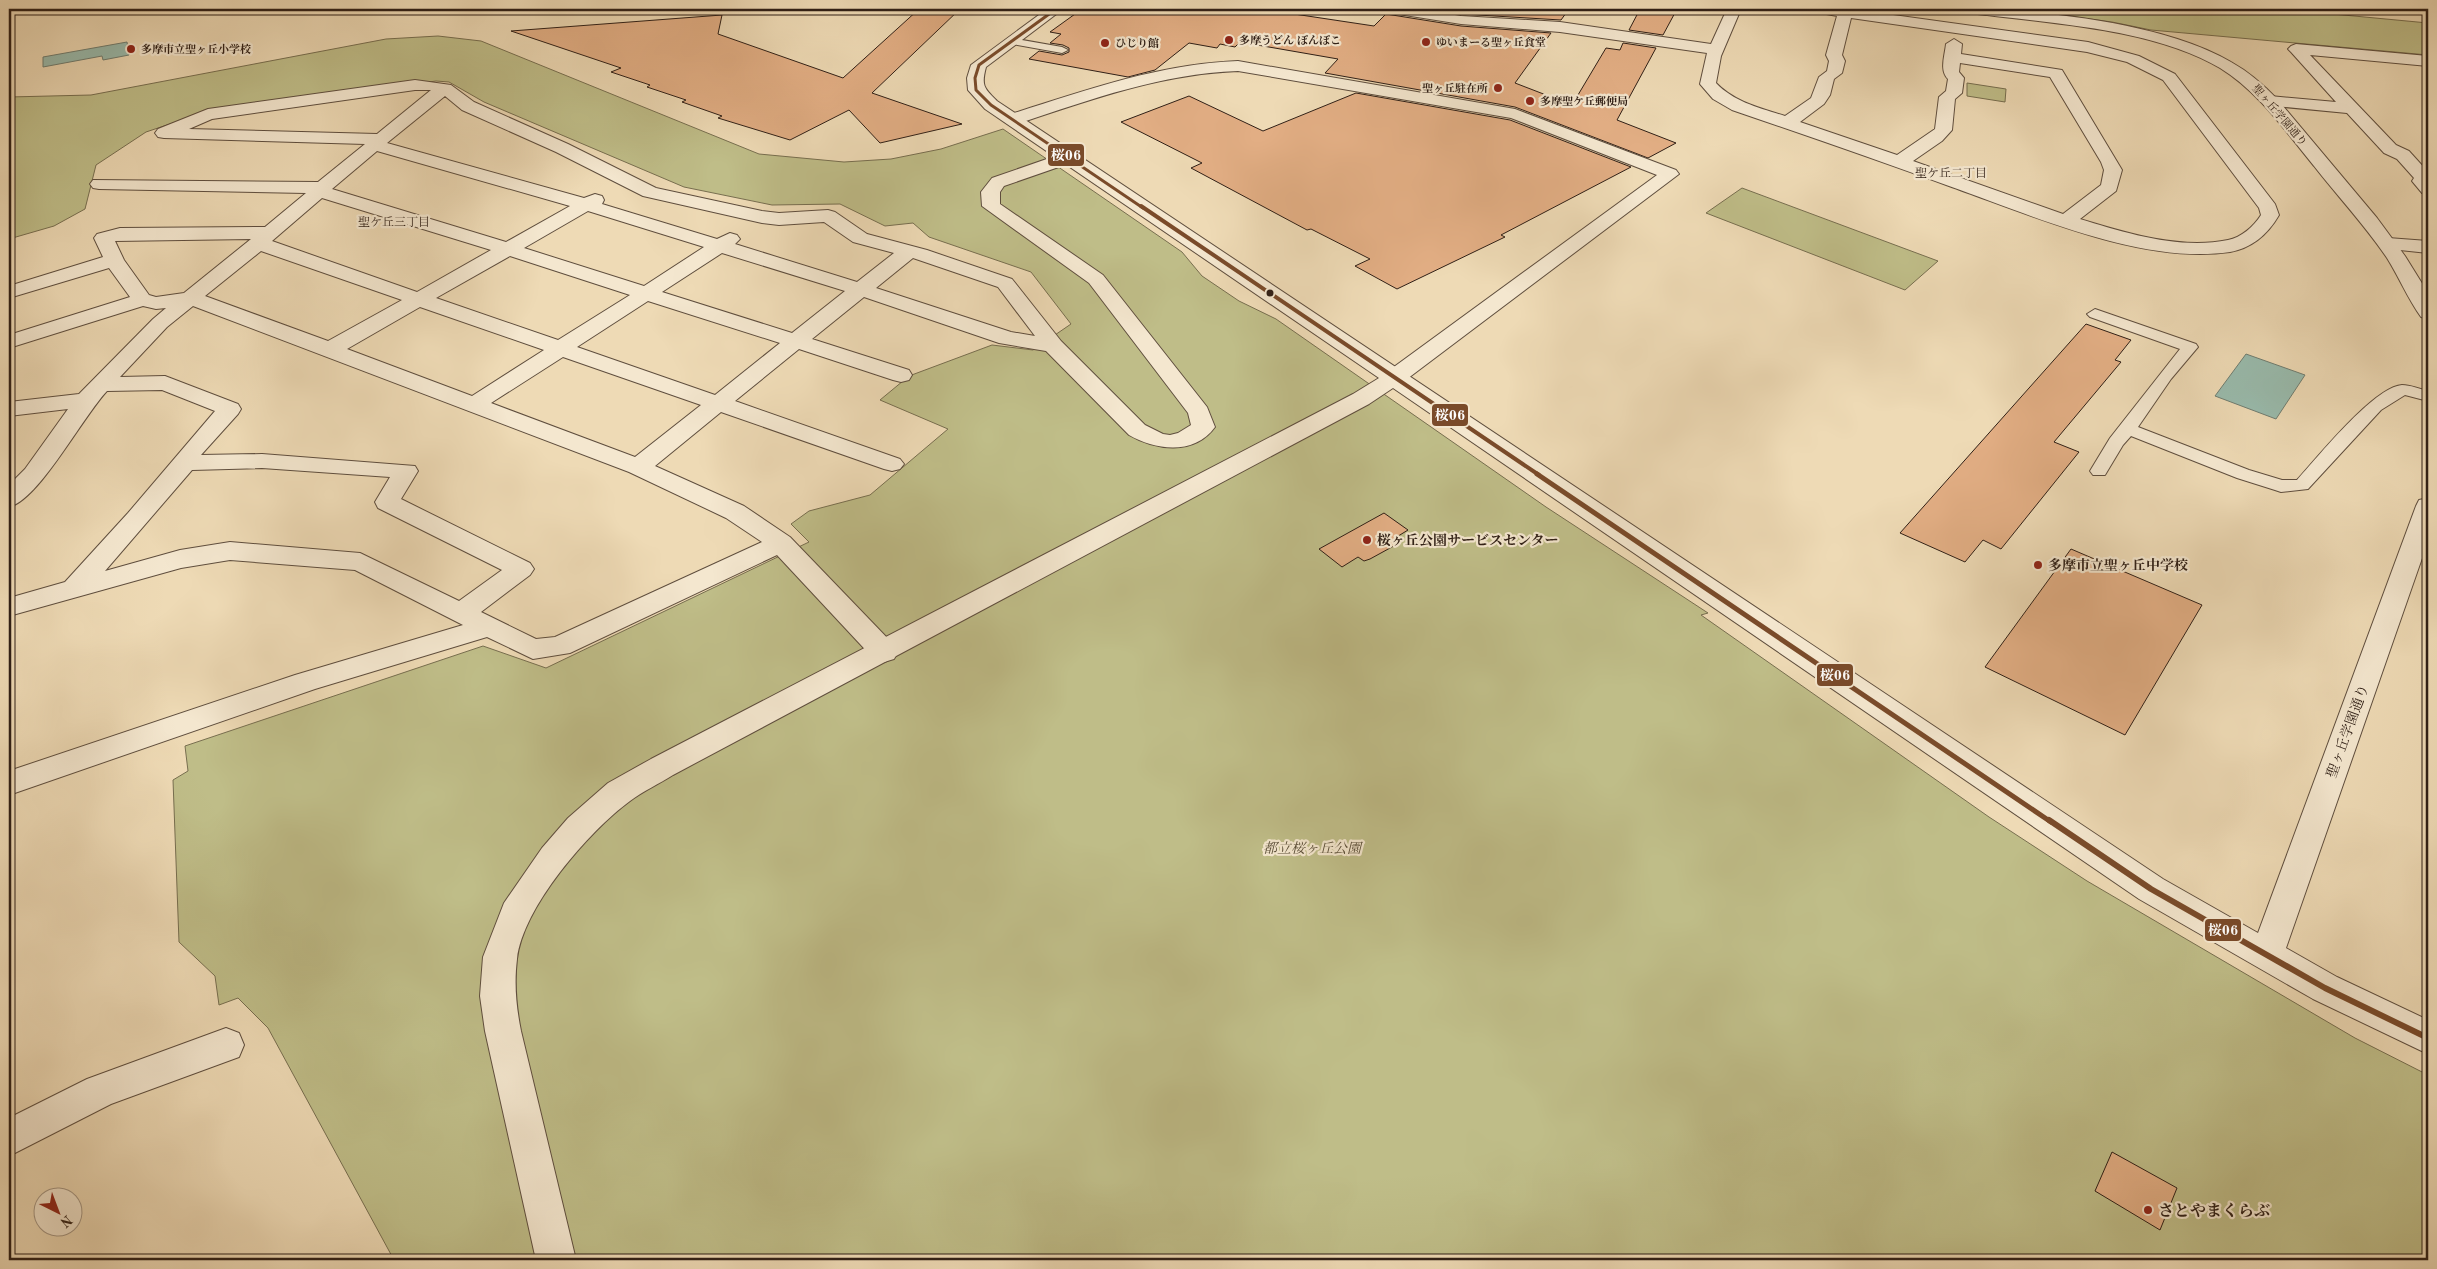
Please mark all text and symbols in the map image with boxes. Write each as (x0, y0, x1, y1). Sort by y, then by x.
marker: 多摩うどん ぽんぽこ (1223, 34, 1235, 46)
place label: 多摩うどん ぽんぽこ (1239, 34, 1341, 47)
marker: ゆいまーる聖ヶ丘食堂 (1420, 36, 1432, 48)
place label: ゆいまーる聖ヶ丘食堂 (1436, 36, 1546, 49)
marker: ひじり館 (1099, 37, 1111, 49)
place label: ひじり館 (1115, 37, 1159, 50)
marker: 多摩市立聖ヶ丘小学校 (125, 43, 137, 55)
place label: 多摩市立聖ヶ丘小学校 (141, 43, 251, 56)
place label: 聖ヶ丘駐在所 (1422, 82, 1488, 95)
marker: 聖ヶ丘駐在所 (1492, 82, 1504, 94)
street label: 聖ヶ丘学園通り (2249, 82, 2310, 149)
marker: 多摩聖ケ丘郵便局 (1524, 95, 1536, 107)
place label: 多摩聖ケ丘郵便局 (1540, 95, 1628, 108)
line badge: 桜06 (1047, 143, 1085, 167)
text: 桜06 (1051, 148, 1081, 163)
district label: 聖ケ丘二丁目 (1915, 167, 1987, 180)
district label: 聖ケ丘三丁目 (358, 216, 430, 229)
unlabelled marker (1265, 288, 1275, 298)
line badge: 桜06 (1431, 403, 1469, 427)
text: 桜06 (1435, 408, 1465, 423)
place label: 桜ヶ丘公園サービスセンター (1377, 533, 1558, 548)
marker: 桜ヶ丘公園サービスセンター (1361, 534, 1373, 546)
place label: 多摩市立聖ヶ丘中学校 (2048, 558, 2188, 573)
marker: 多摩市立聖ヶ丘中学校 (2032, 559, 2044, 571)
line badge: 桜06 (1816, 663, 1854, 687)
text: 桜06 (1820, 668, 1850, 683)
street label: 聖ヶ丘学園通り (2324, 683, 2371, 780)
park label: 都立桜ヶ丘公園 (1263, 841, 1363, 856)
line badge: 桜06 (2204, 918, 2242, 942)
text: 桜06 (2208, 923, 2238, 938)
north arrow (32, 1186, 82, 1236)
place label: さとやまくらぶ (2158, 1202, 2270, 1220)
marker: さとやまくらぶ (2142, 1204, 2154, 1216)
text: N (57, 1212, 75, 1230)

